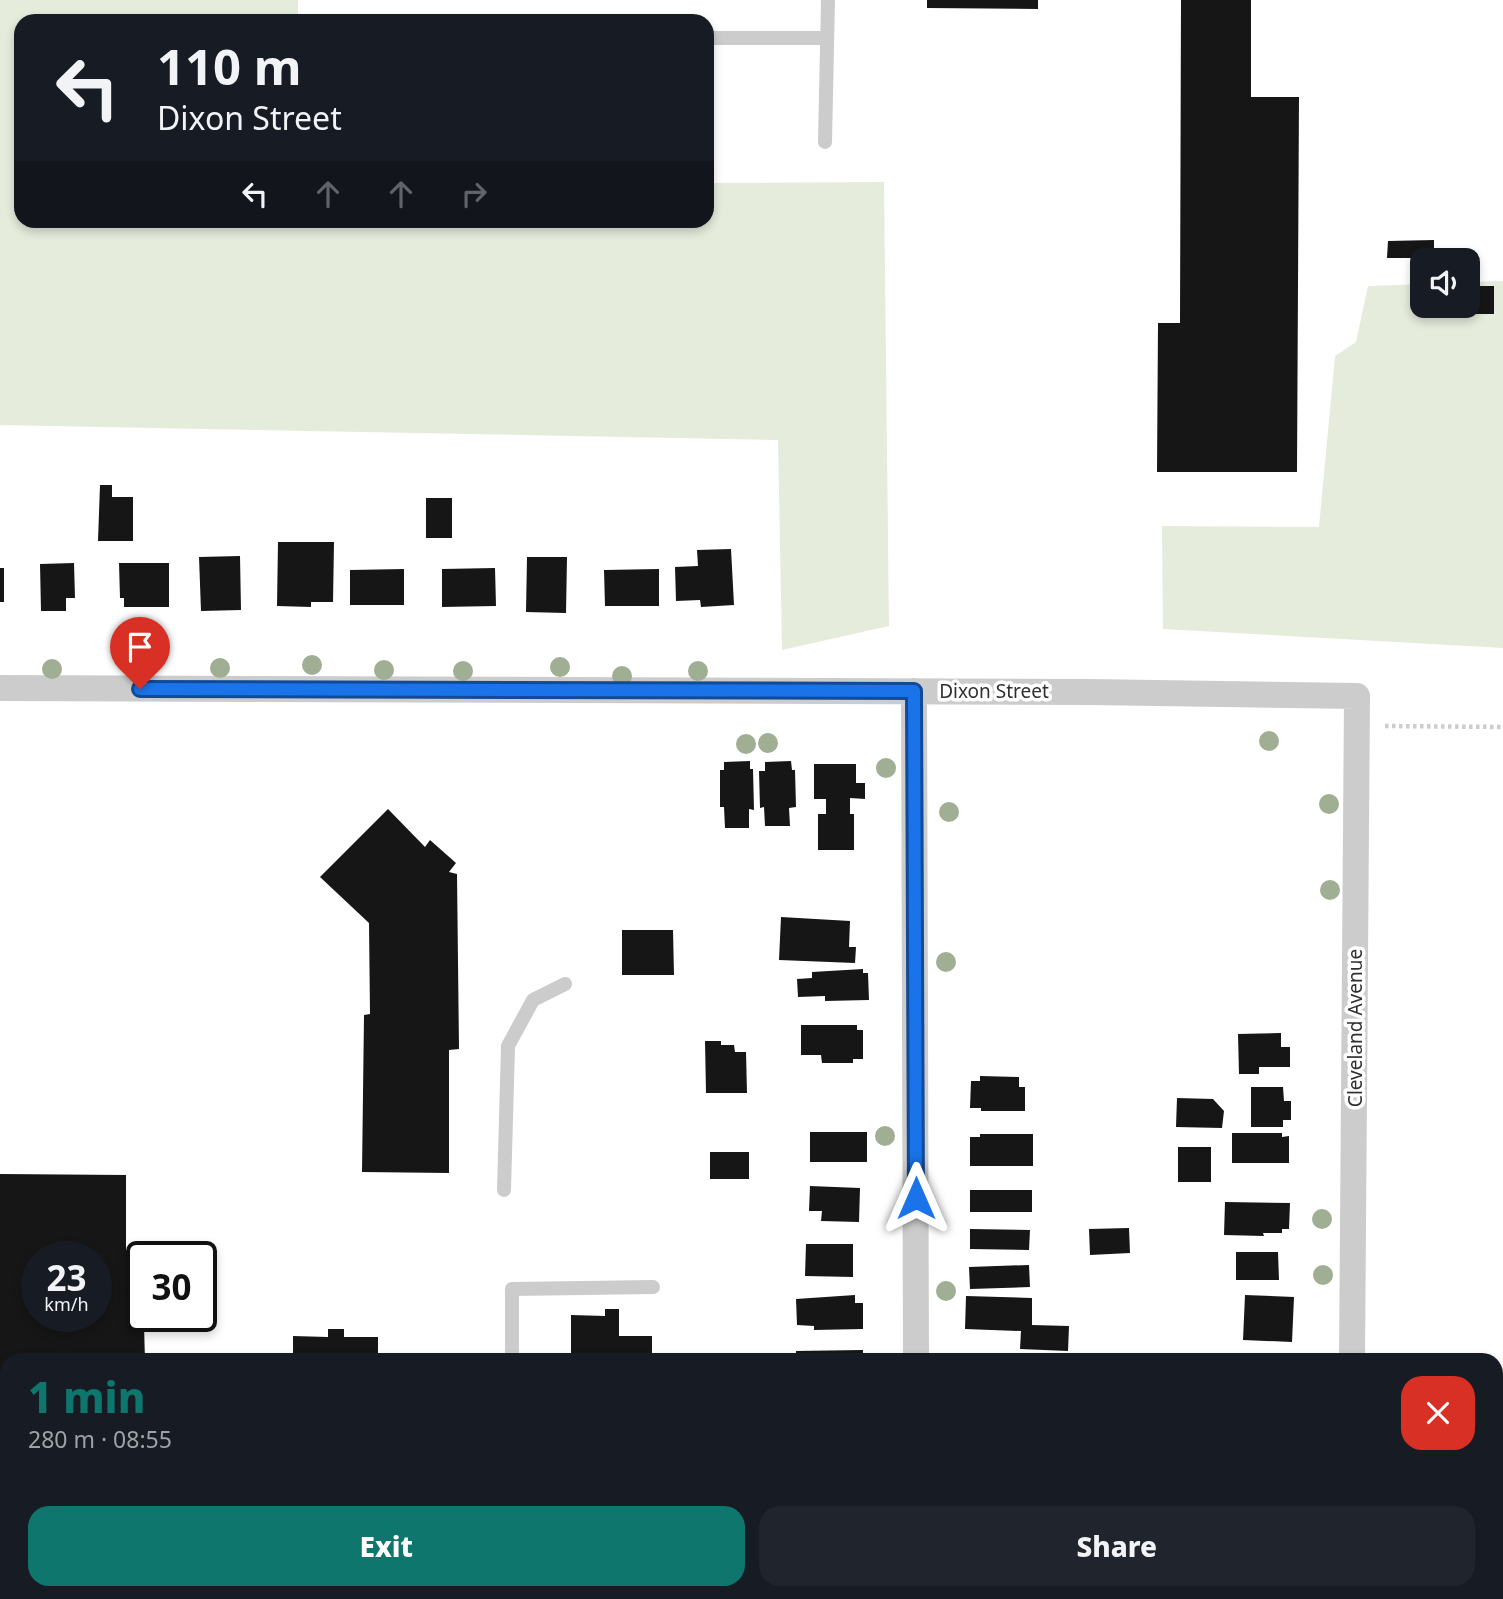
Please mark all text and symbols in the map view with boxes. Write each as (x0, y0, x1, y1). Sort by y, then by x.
text: 110 m (157, 33, 302, 99)
icon: left (42, 42, 133, 133)
text: Dixon Street (157, 96, 342, 139)
icon: left (236, 175, 274, 213)
icon: ahead (309, 175, 347, 213)
icon: ahead (382, 175, 420, 213)
icon: right (455, 175, 493, 213)
map controls (1410, 248, 1480, 318)
button: sound (1410, 248, 1480, 318)
pin (110, 617, 170, 689)
icon: arrive (121, 628, 159, 666)
street label: Dixon Street (939, 678, 1049, 704)
street label: Cleveland Avenue (1342, 949, 1368, 1107)
position arrow (879, 1161, 953, 1235)
speed limit sign: 30 (126, 1241, 217, 1332)
text: 23 (46, 1254, 87, 1301)
text: km/h (44, 1292, 89, 1316)
text: 1 min (28, 1368, 145, 1425)
button: close (1401, 1376, 1475, 1450)
text: 280 m · 08:55 (28, 1423, 172, 1455)
button: Exit (28, 1506, 745, 1586)
button: Share (759, 1506, 1475, 1586)

